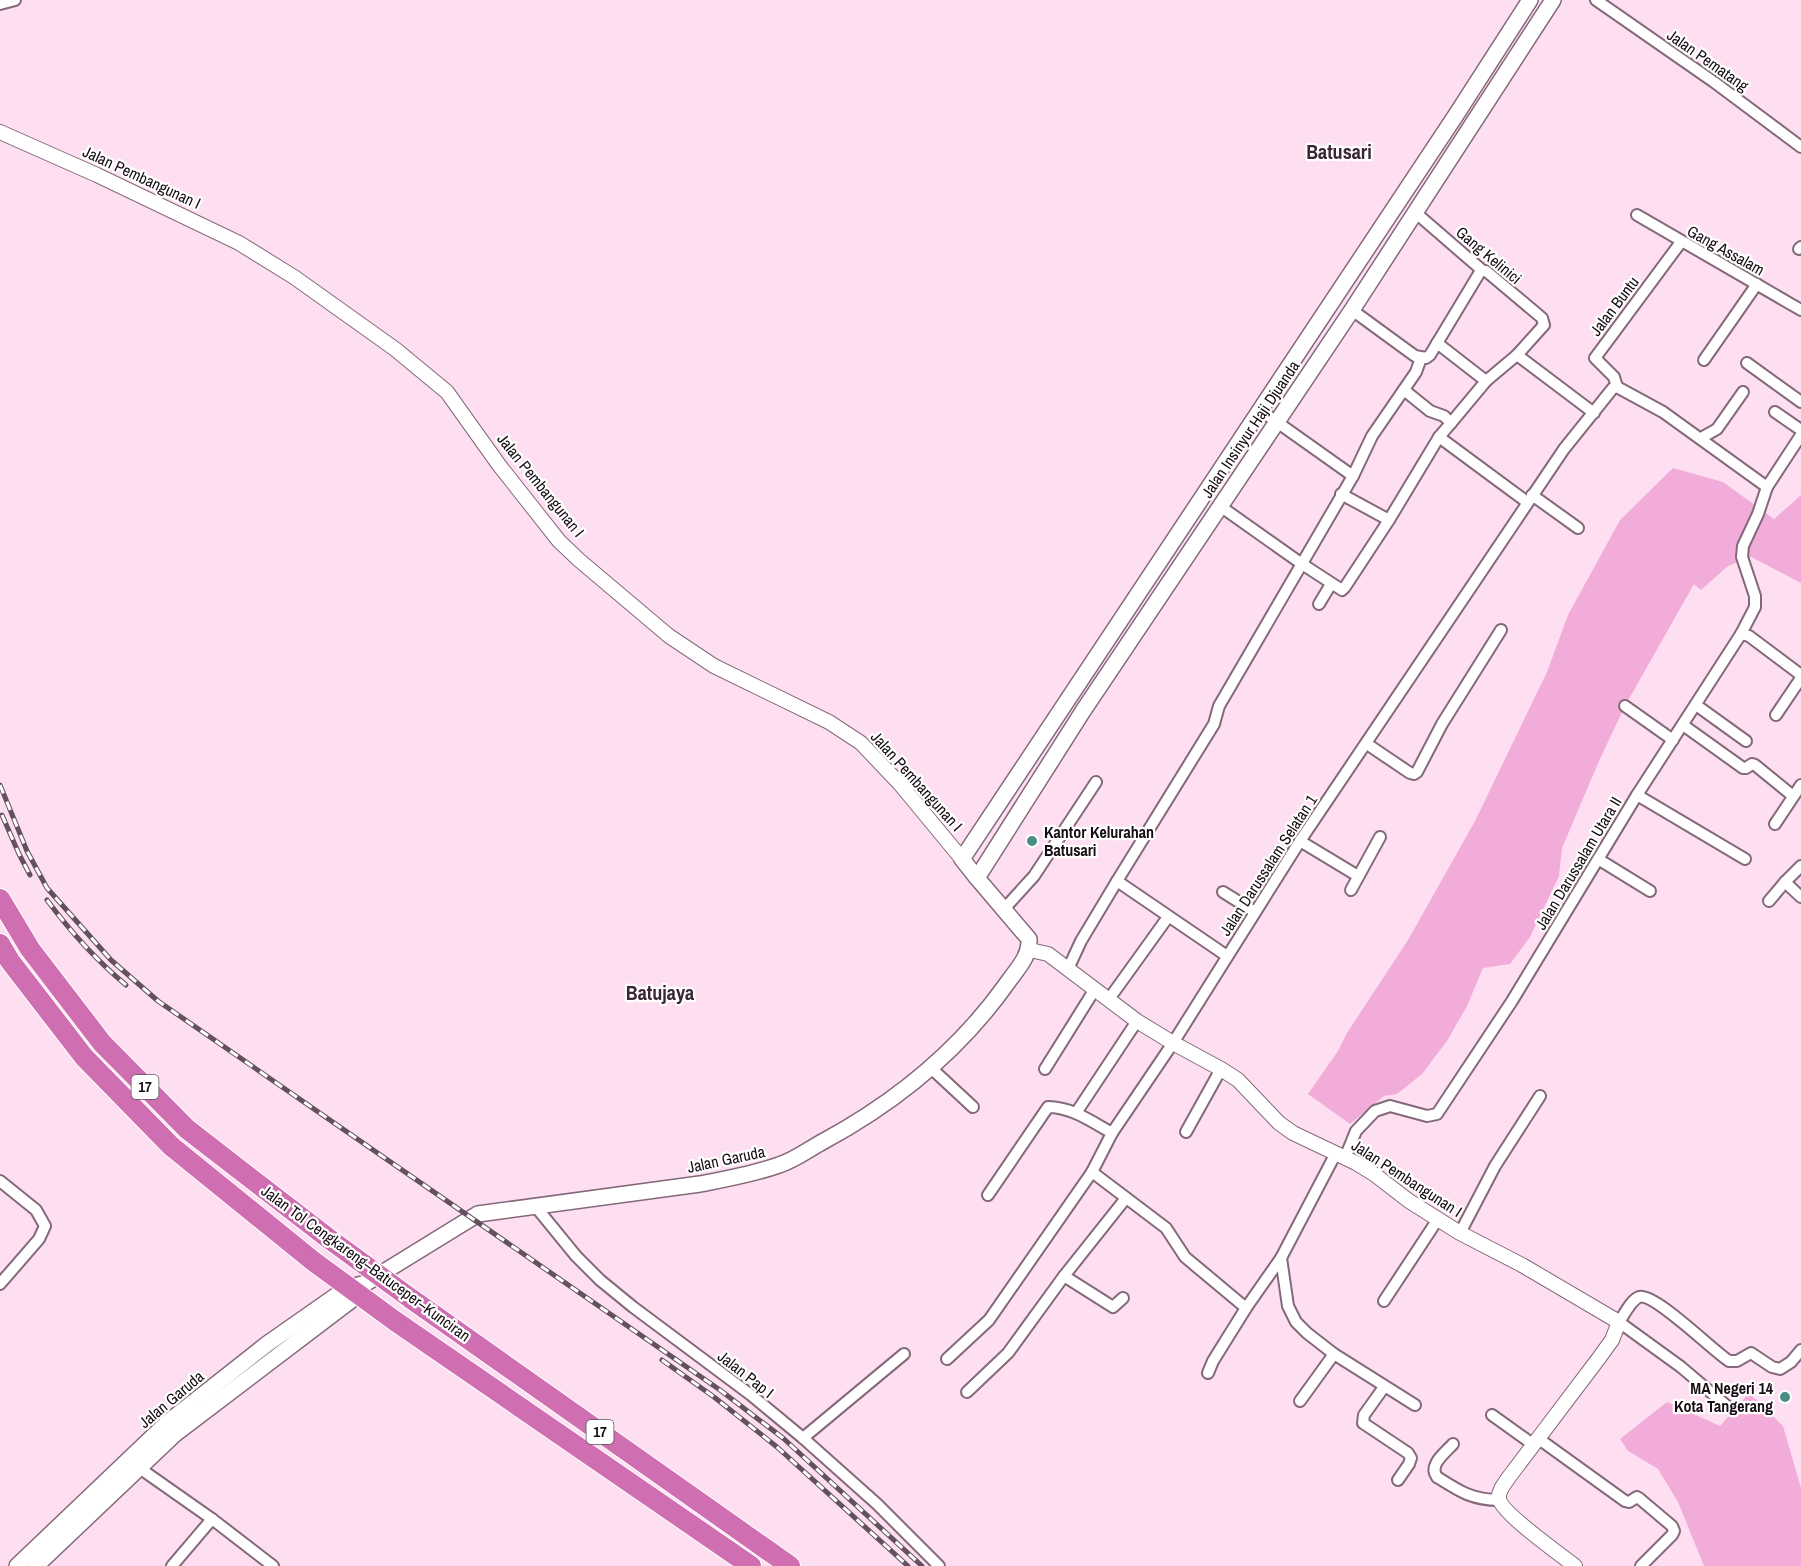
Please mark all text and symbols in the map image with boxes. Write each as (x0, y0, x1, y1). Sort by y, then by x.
street label: Jalan Pematang (1663, 24, 1754, 97)
district label: Batusari (1306, 138, 1372, 165)
street label: Jalan Pembangunan I (80, 140, 204, 214)
street label: Gang Assalam (1683, 220, 1769, 280)
street label: Gang Kelinici (1451, 221, 1527, 289)
street label: Jalan Buntu (1584, 272, 1644, 340)
street label: Jalan Insinyur Haji Djuanda (1196, 355, 1305, 502)
street label: Jalan Pembangunan I (492, 428, 590, 542)
street label: Jalan Pembangunan I (866, 726, 968, 836)
street label: Jalan Darussalam Selatan 1 (1214, 790, 1322, 940)
street label: Jalan Darussalam Utara II (1530, 792, 1626, 934)
place label: Kantor Kelurahan Batusari (1044, 821, 1154, 861)
marker: Kantor Kelurahan Batusari (1025, 834, 1039, 848)
district label: Batujaya (626, 979, 694, 1006)
road number: 17 (132, 1075, 158, 1099)
street label: Jalan Pembangunan I (1347, 1134, 1467, 1222)
street label: Jalan Garuda (685, 1140, 767, 1178)
street label: Jalan Tol Cengkareng–Batuceper–Kunciran (257, 1180, 475, 1346)
street label: Jalan Pap I (713, 1345, 779, 1403)
street label: Jalan Garuda (134, 1365, 209, 1433)
place label: MA Negeri 14 Kota Tangerang (1674, 1377, 1774, 1417)
marker: MA Negeri 14 Kota Tangerang (1778, 1390, 1792, 1404)
road number: 17 (586, 1420, 614, 1444)

